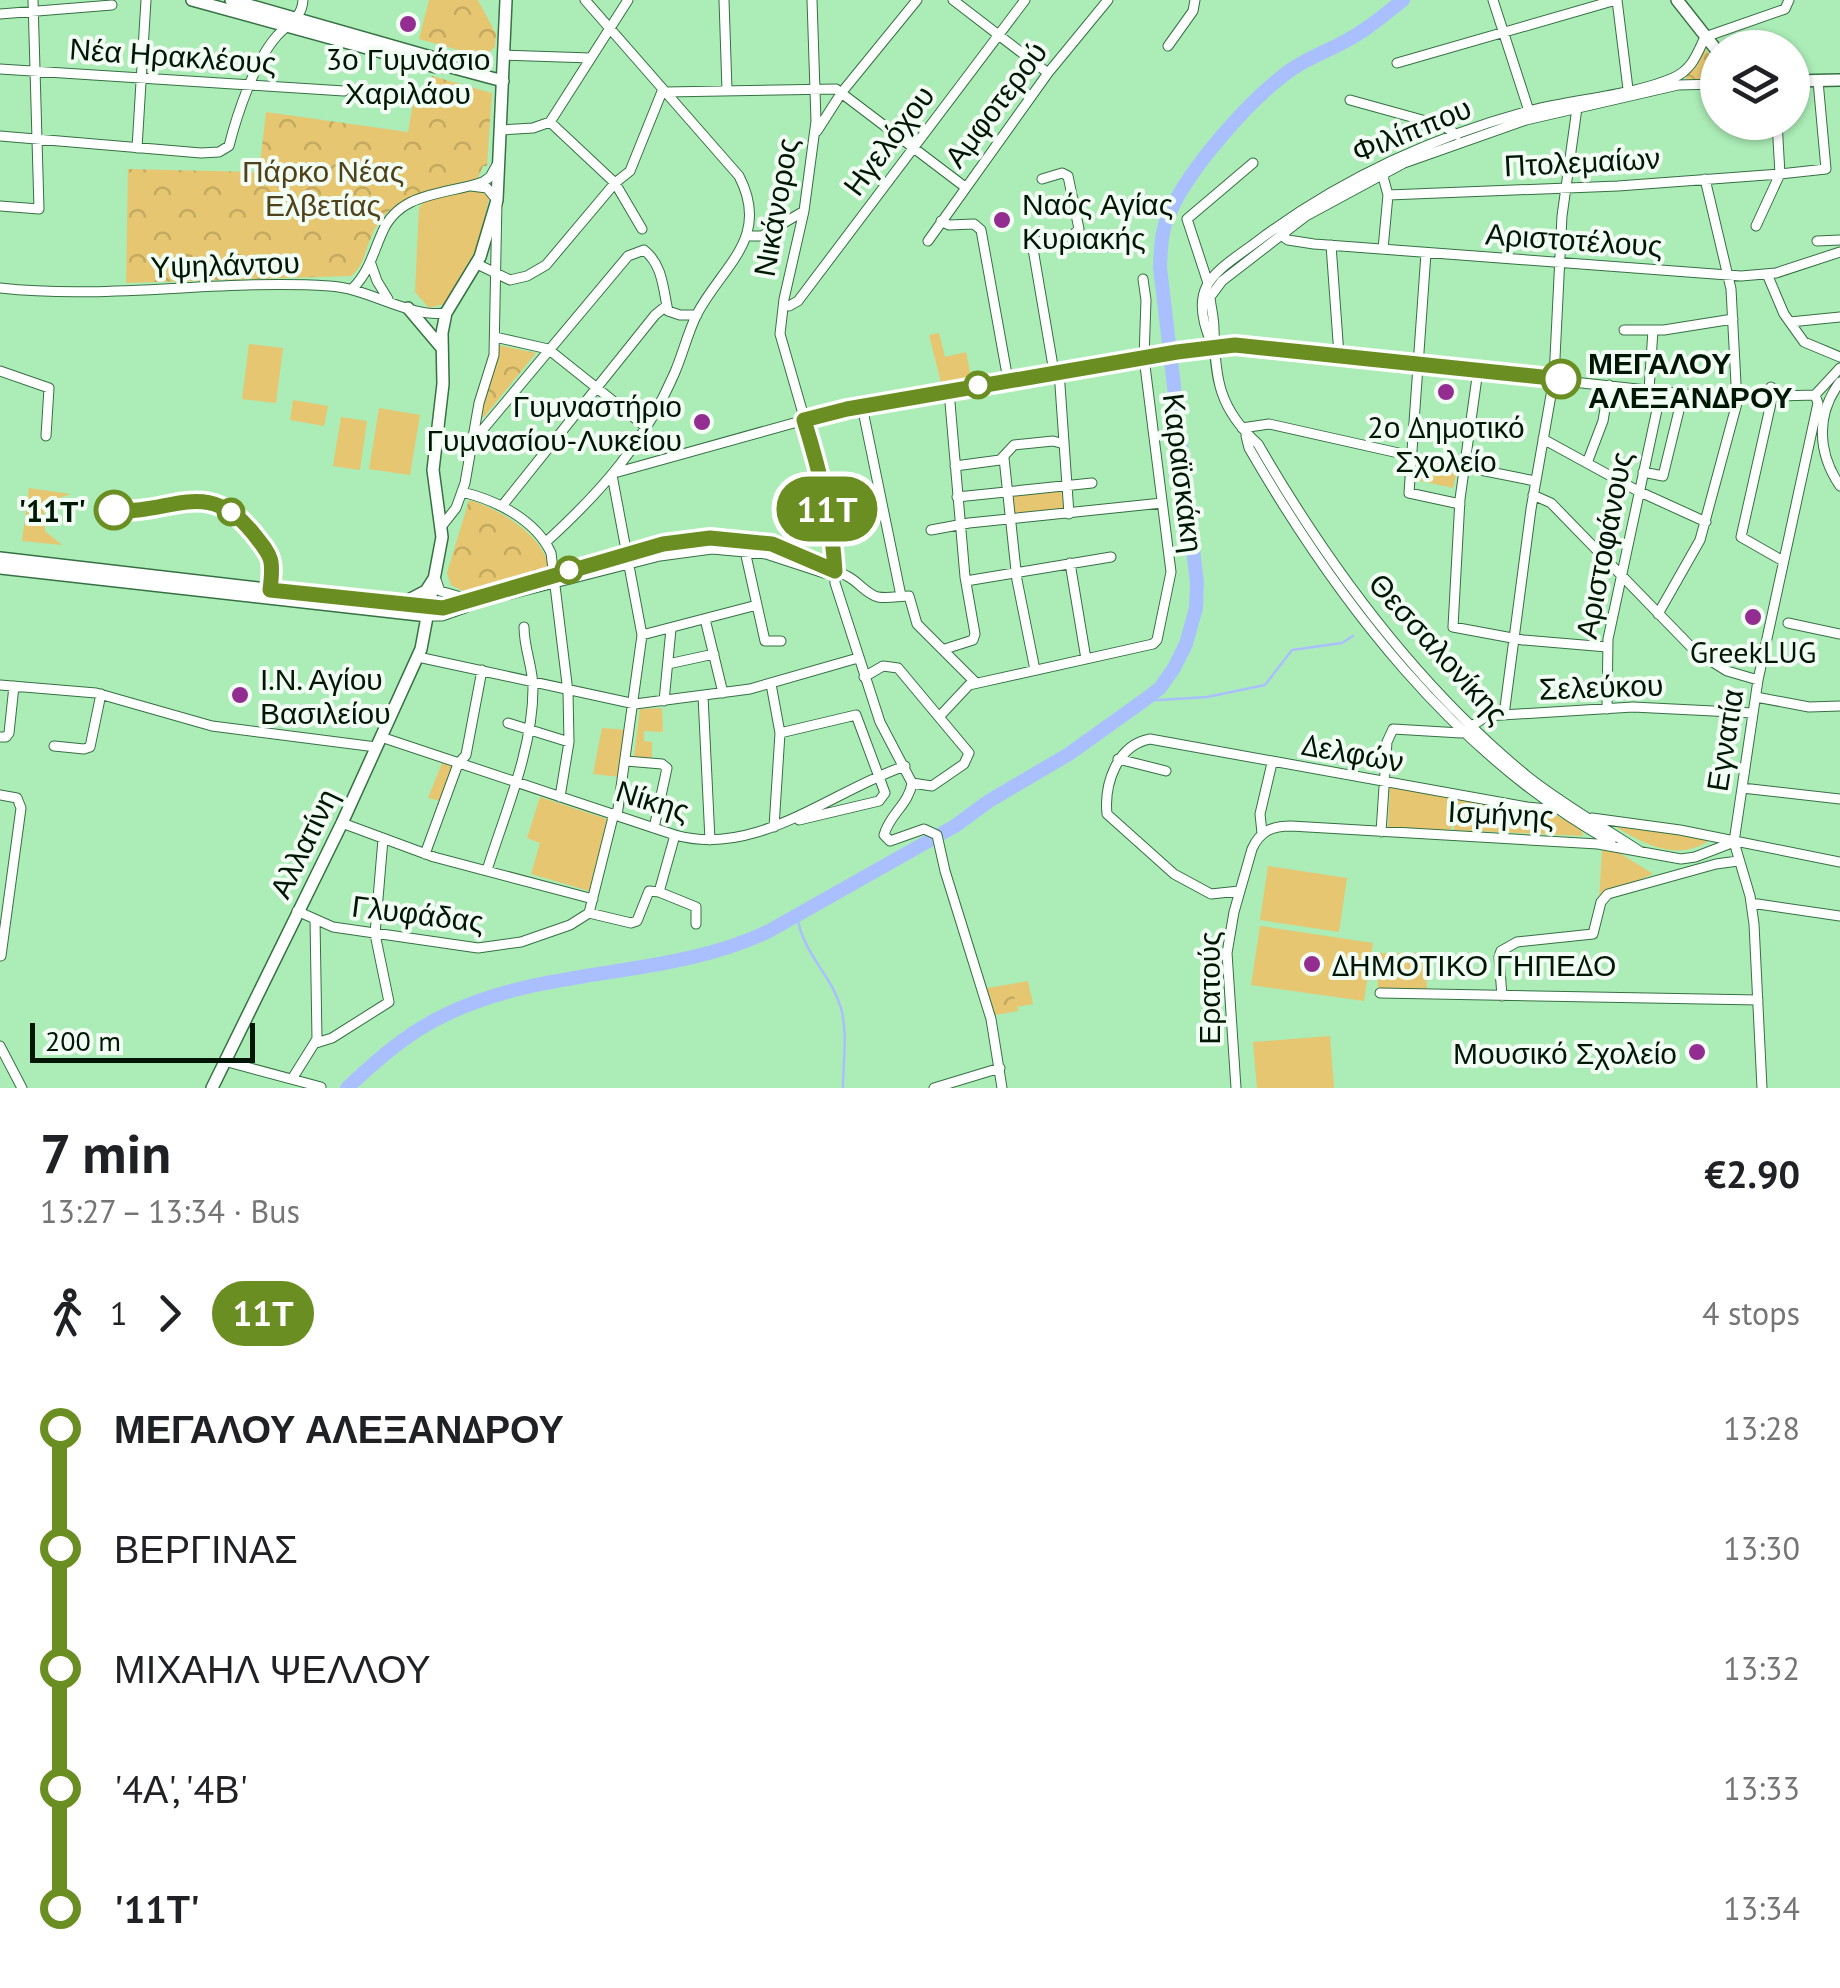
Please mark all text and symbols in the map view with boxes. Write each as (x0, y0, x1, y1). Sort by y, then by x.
marker: 3ο Γυμνάσιο Χαριλάου (397, 13, 419, 35)
street label: Νέα Ηρακλέους (68, 28, 278, 82)
map controls (1700, 30, 1810, 140)
button: layers (1700, 30, 1810, 140)
street label: Αμφοτερού (935, 33, 1055, 175)
place label: 3ο Γυμνάσιο Χαριλάου (326, 39, 490, 112)
street label: Ηγελόχου (834, 77, 942, 203)
street label: Φιλίππου (1346, 87, 1476, 171)
street label: Νικάνορος (744, 135, 806, 279)
street label: Πτολεμαίων (1503, 137, 1661, 185)
park label: Πάρκο Νέας Ελβετίας (242, 151, 404, 224)
place label: Ναός Αγίας Κυριακής (1022, 184, 1173, 257)
marker: Ναός Αγίας Κυριακής (991, 209, 1013, 231)
street label: Αριστοτέλους (1484, 213, 1664, 265)
street label: Υψηλάντου (150, 242, 300, 286)
place label: ΜΕΓΑΛΟΥ ΑΛΕΞΑΝΔΡΟΥ (1588, 343, 1792, 416)
marker: ΜΕΓΑΛΟΥ ΑΛΕΞΑΝΔΡΟΥ (1542, 360, 1580, 398)
unlabelled marker (965, 372, 991, 398)
marker: 2ο Δημοτικό Σχολείο (1435, 381, 1457, 403)
place label: Γυμναστήριο Γυμνασίου-Λυκείου (427, 386, 682, 459)
street label: Καραϊσκάκη (1155, 391, 1213, 555)
place label: 2ο Δημοτικό Σχολείο (1367, 407, 1525, 480)
marker: Γυμναστήριο Γυμνασίου-Λυκείου (691, 411, 713, 433)
street label: Αριστοφάνους (1566, 448, 1640, 642)
line badge: 11Τ (770, 476, 884, 542)
text: 11Τ (796, 486, 858, 532)
place label: '11Τ' (18, 491, 86, 530)
marker: '11Τ' (95, 491, 133, 529)
unlabelled marker (218, 499, 244, 525)
unlabelled marker (556, 557, 582, 583)
street label: Θεσσαλονίκης (1361, 564, 1517, 732)
marker: GreekLUG (1742, 606, 1764, 628)
place label: GreekLUG (1690, 632, 1816, 671)
place label: Ι.Ν. Αγίου Βασιλείου (260, 659, 391, 732)
street label: Σελεύκου (1538, 664, 1664, 708)
marker: Ι.Ν. Αγίου Βασιλείου (229, 684, 251, 706)
street label: Εγνατία (1697, 686, 1751, 794)
street label: Δελφών (1299, 724, 1407, 780)
street label: Νίκης (612, 770, 694, 830)
street label: Αλλατίνη (260, 782, 346, 904)
street label: Ισμήνης (1447, 791, 1555, 835)
street label: Γλυφάδας (350, 886, 486, 940)
street label: Ερατούς (1189, 931, 1228, 1045)
place label: ΔΗΜΟΤΙΚΟ ΓΗΠΕΔΟ (1332, 945, 1616, 984)
marker: ΔΗΜΟΤΙΚΟ ΓΗΠΕΔΟ (1301, 953, 1323, 975)
scale bar (30, 1018, 255, 1062)
text: 200 m (45, 1022, 121, 1059)
place label: Μουσικό Σχολείο (1453, 1033, 1677, 1072)
marker: Μουσικό Σχολείο (1686, 1041, 1708, 1063)
text: 7 min (40, 1117, 171, 1188)
text: €2.90 (1704, 1149, 1800, 1198)
text: 13:27 – 13:34 · Bus (40, 1190, 300, 1232)
icon: walk (40, 1286, 95, 1341)
icon: forward (142, 1286, 197, 1341)
text: 11Τ (232, 1290, 294, 1336)
text: 1 (110, 1292, 127, 1334)
text: 4 stops (1702, 1292, 1800, 1334)
text: ΜΕΓΑΛΟΥ ΑΛΕΞΑΝΔΡΟΥ (114, 1404, 564, 1453)
text: 13:28 (1723, 1407, 1800, 1449)
text: ΒΕΡΓΙΝΑΣ (114, 1524, 298, 1573)
text: 13:30 (1723, 1527, 1800, 1569)
text: ΜΙΧΑΗΛ ΨΕΛΛΟΥ (114, 1644, 431, 1693)
text: 13:32 (1723, 1647, 1800, 1689)
text: '4Α', '4Β' (114, 1764, 248, 1813)
text: 13:33 (1723, 1767, 1800, 1809)
text: '11Τ' (114, 1884, 200, 1933)
text: 13:34 (1723, 1887, 1800, 1929)

